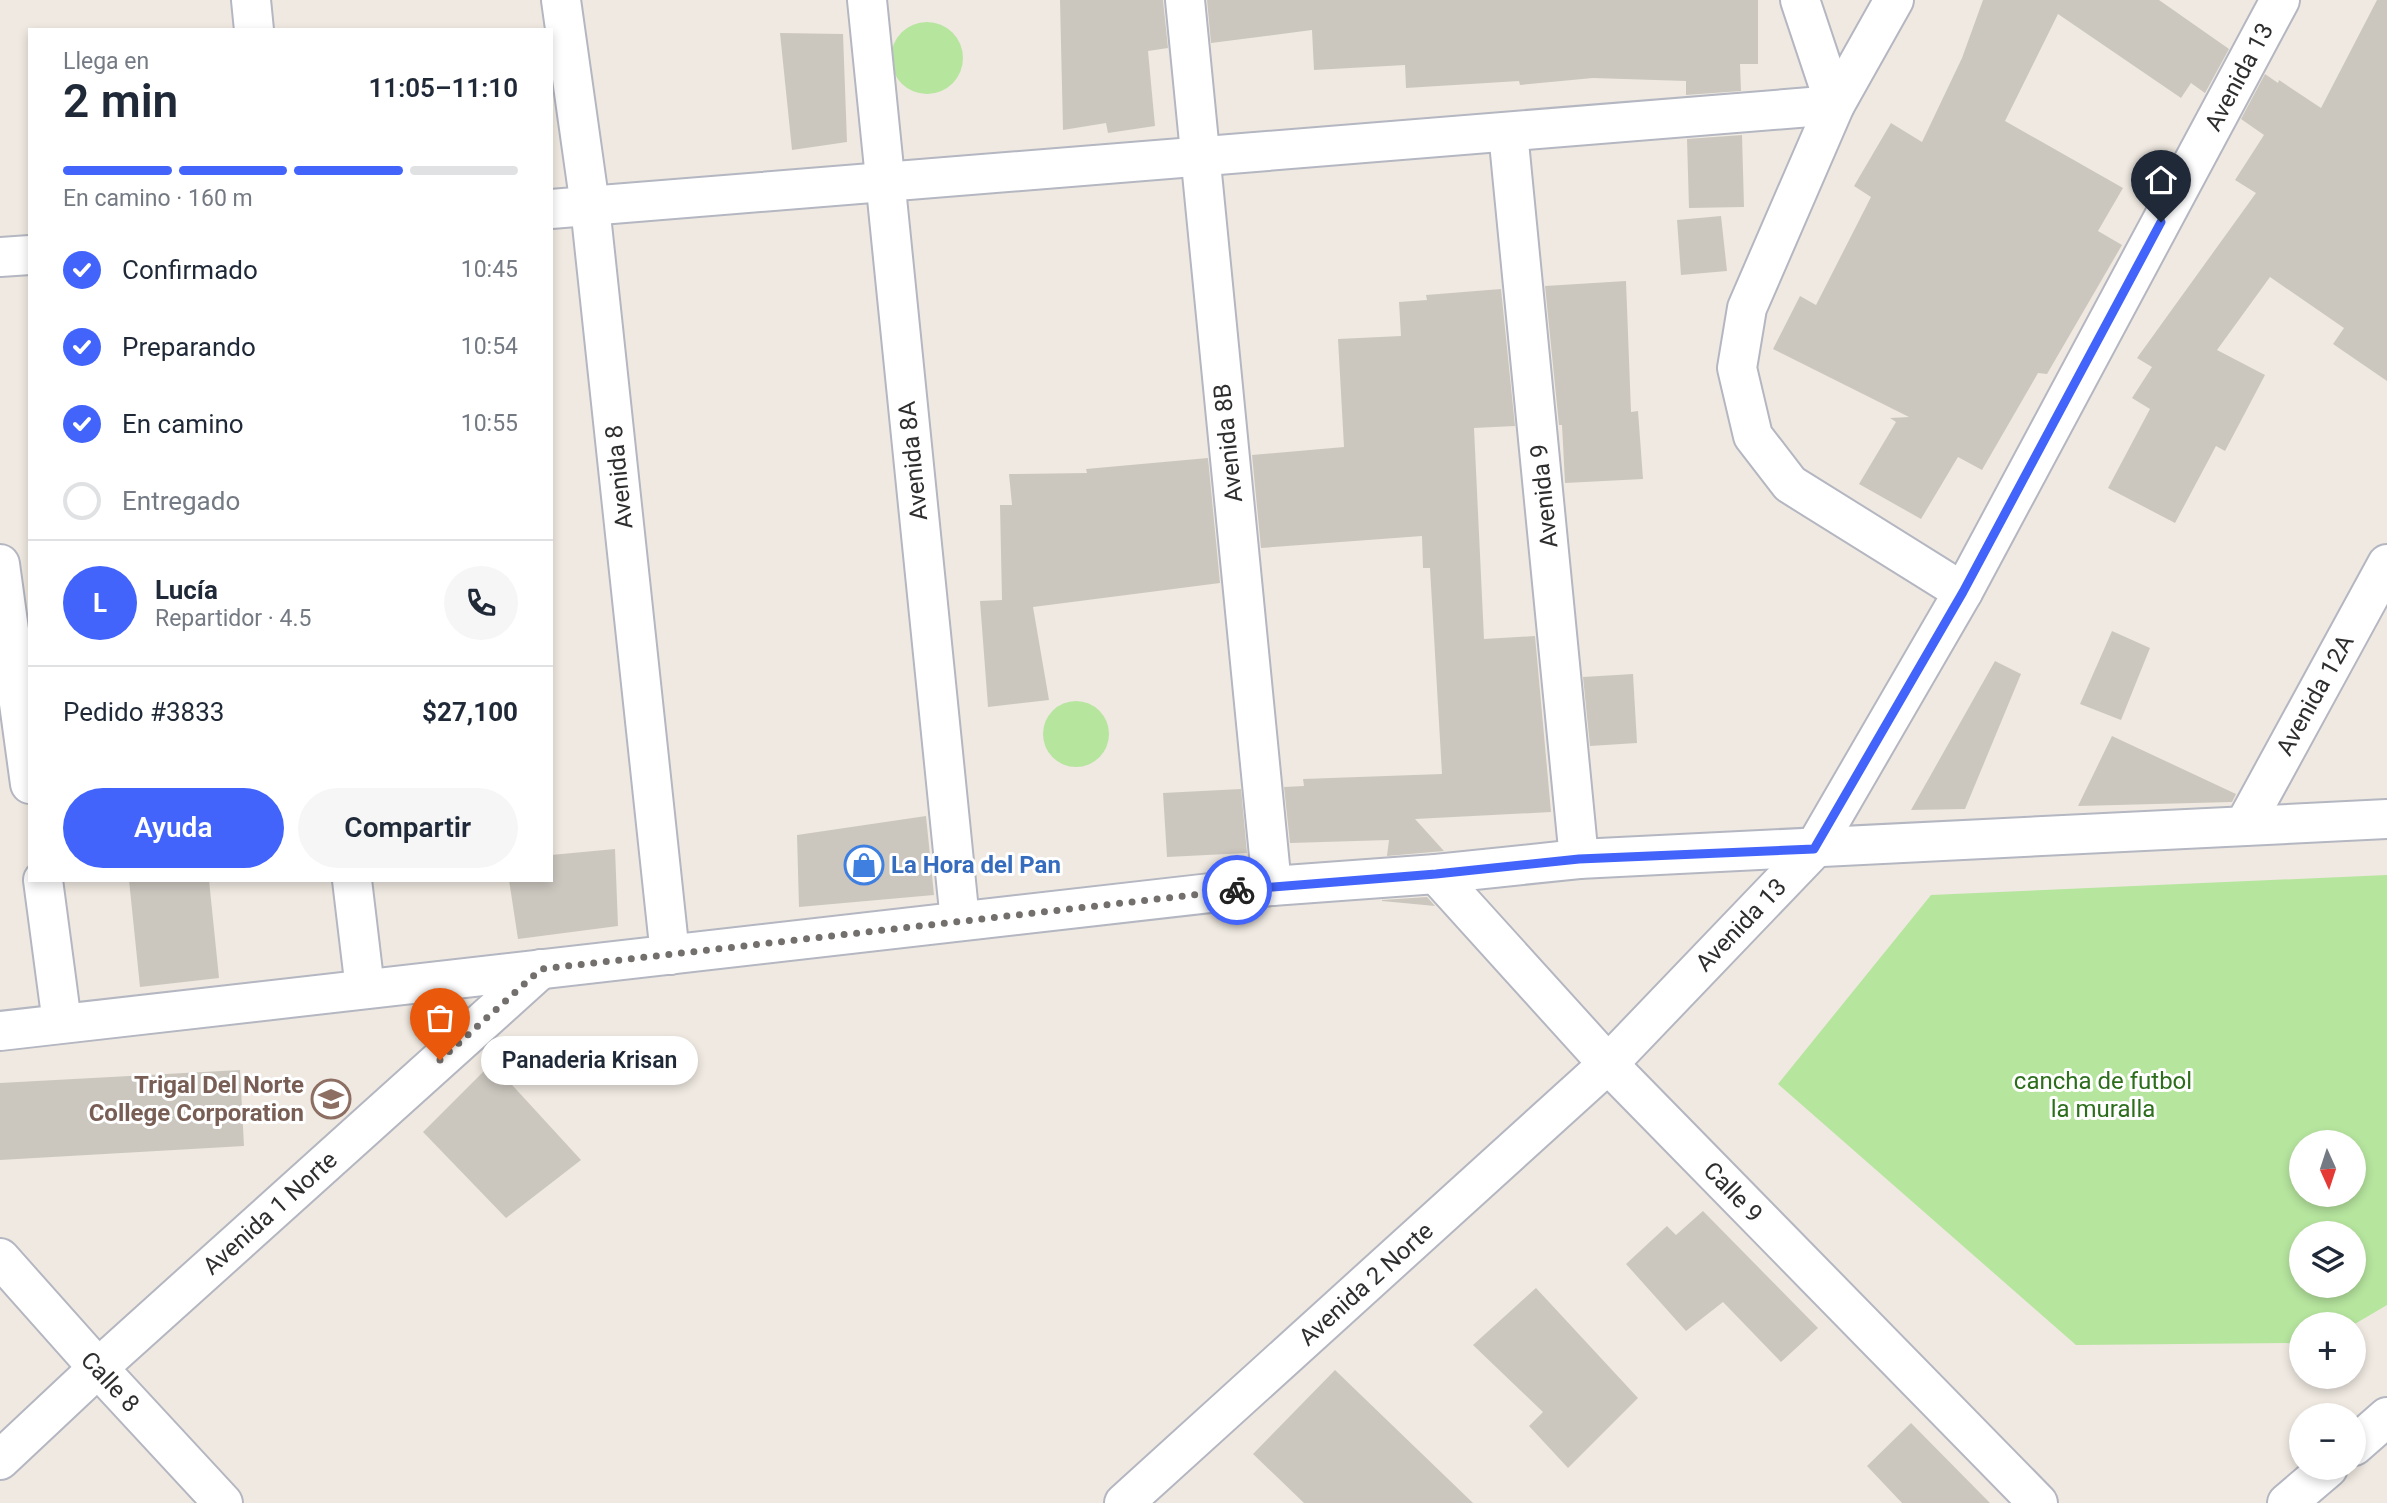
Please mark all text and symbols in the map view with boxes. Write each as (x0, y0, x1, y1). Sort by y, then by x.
street label: Avenida 13 (2199, 18, 2279, 136)
text: Llega en (63, 48, 149, 75)
text: 11:05–11:10 (368, 73, 518, 103)
text: 2 min (63, 74, 178, 128)
pin (2131, 150, 2191, 222)
icon: home (2142, 161, 2180, 199)
text: En camino · 160 m (63, 185, 253, 212)
icon: check (63, 251, 101, 289)
text: Confirmado (122, 255, 258, 285)
text: 10:45 (461, 256, 518, 283)
icon: check (63, 328, 101, 366)
text: Preparando (122, 332, 256, 362)
text: 10:54 (461, 333, 518, 360)
street label: Avenida 8B (1208, 382, 1248, 504)
street label: Avenida 8A (893, 400, 933, 522)
icon: check (63, 405, 101, 443)
text: En camino (122, 409, 244, 439)
text: 10:55 (461, 410, 518, 437)
street label: Avenida 8 (600, 424, 638, 530)
street label: Avenida 9 (1525, 443, 1563, 549)
text: Entregado (122, 486, 240, 516)
button: phone (444, 566, 518, 640)
text: Lucía (155, 575, 218, 605)
text: L (93, 588, 107, 618)
text: Repartidor · 4.5 (155, 605, 312, 632)
street label: Avenida 12A (2270, 630, 2360, 760)
text: Pedido #3833 (63, 697, 224, 727)
text: $27,100 (422, 697, 518, 727)
button: Ayuda (63, 788, 284, 868)
button: Compartir (298, 788, 518, 868)
shop icon: La Hora del Pan (843, 844, 885, 886)
place label: La Hora del Pan (891, 851, 1061, 879)
courier (1202, 855, 1272, 925)
icon: bike (1218, 871, 1256, 909)
street label: Avenida 13 (1690, 873, 1792, 977)
pin (410, 988, 470, 1060)
icon: bag (421, 999, 459, 1037)
callout: Panaderia Krisan (482, 1036, 699, 1084)
text: Panaderia Krisan (502, 1047, 677, 1074)
park label: cancha de futbol la muralla (2014, 1067, 2192, 1123)
place label: Trigal Del Norte College Corporation (89, 1071, 304, 1127)
school or university icon: Trigal Del Norte College Corporation (310, 1078, 352, 1120)
north arrow (2289, 1130, 2366, 1208)
map controls (2289, 1130, 2366, 1480)
street label: Avenida 1 Norte (197, 1146, 343, 1280)
street label: Calle 9 (1698, 1156, 1768, 1228)
street label: Avenida 2 Norte (1293, 1217, 1439, 1351)
button: layers (2289, 1221, 2366, 1298)
button: + (2289, 1312, 2366, 1389)
street label: Calle 8 (75, 1346, 145, 1418)
button: − (2289, 1403, 2366, 1480)

